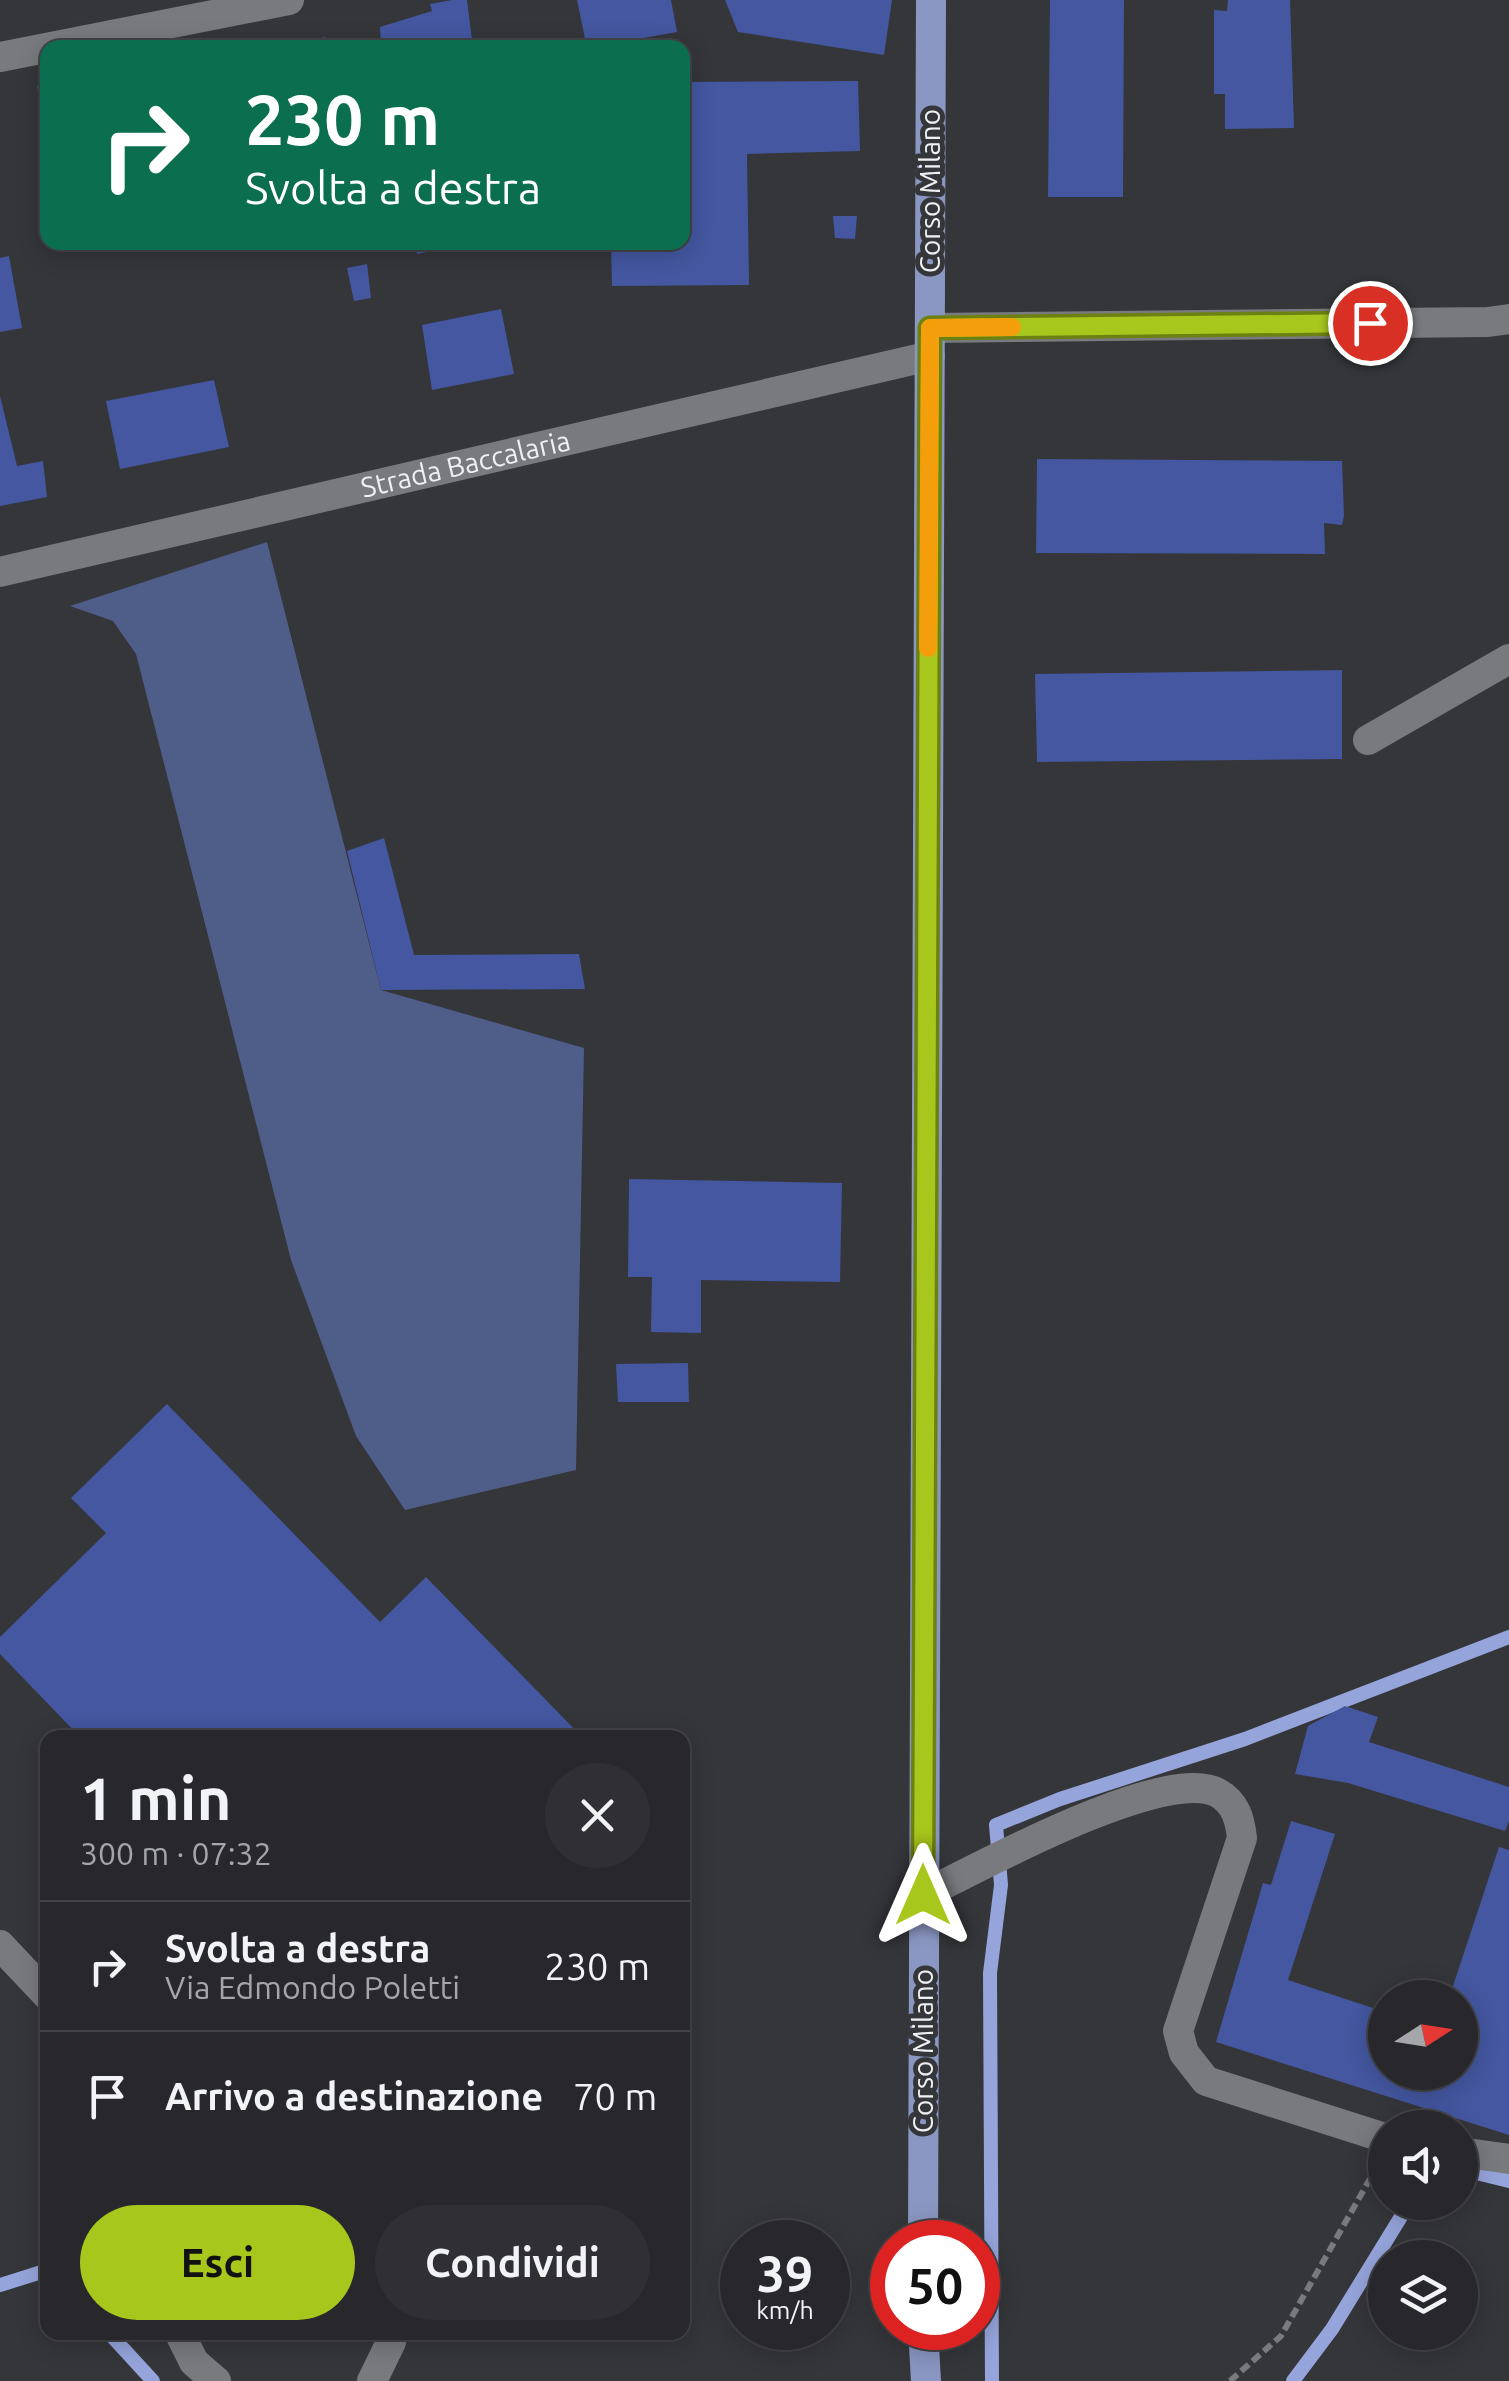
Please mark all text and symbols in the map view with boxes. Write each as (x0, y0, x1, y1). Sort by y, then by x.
icon: right (80, 80, 210, 210)
text: 230 m (245, 80, 440, 158)
street label: Corso Milano (914, 109, 945, 273)
text: Svolta a destra (245, 162, 541, 213)
pin (1328, 281, 1413, 366)
icon: arrive (1343, 296, 1398, 351)
street label: Strada Baccalaria (358, 424, 573, 503)
button: close (545, 1763, 650, 1868)
text: 1 min (80, 1764, 232, 1831)
text: 300 m · 07:32 (80, 1835, 272, 1871)
position arrow (871, 1843, 975, 1947)
text: Svolta a destra (165, 1927, 430, 1969)
icon: right (80, 1939, 135, 1994)
text: 230 m (544, 1945, 650, 1987)
text: Via Edmondo Poletti (165, 1969, 460, 2005)
street label: Corso Milano (907, 1969, 938, 2133)
north arrow (1368, 1980, 1478, 2090)
map controls (1368, 1980, 1478, 2350)
icon: arrive (80, 2069, 135, 2124)
text: Arrivo a destinazione (165, 2075, 543, 2117)
text: 70 m (573, 2075, 657, 2117)
button: sound (1368, 2110, 1478, 2220)
button: Esci (80, 2205, 355, 2320)
button: Condividi (375, 2205, 650, 2320)
speed limit sign: 50 (870, 2220, 1000, 2350)
button: layers (1368, 2240, 1478, 2350)
text: 39 (757, 2245, 813, 2301)
text: km/h (756, 2296, 814, 2324)

